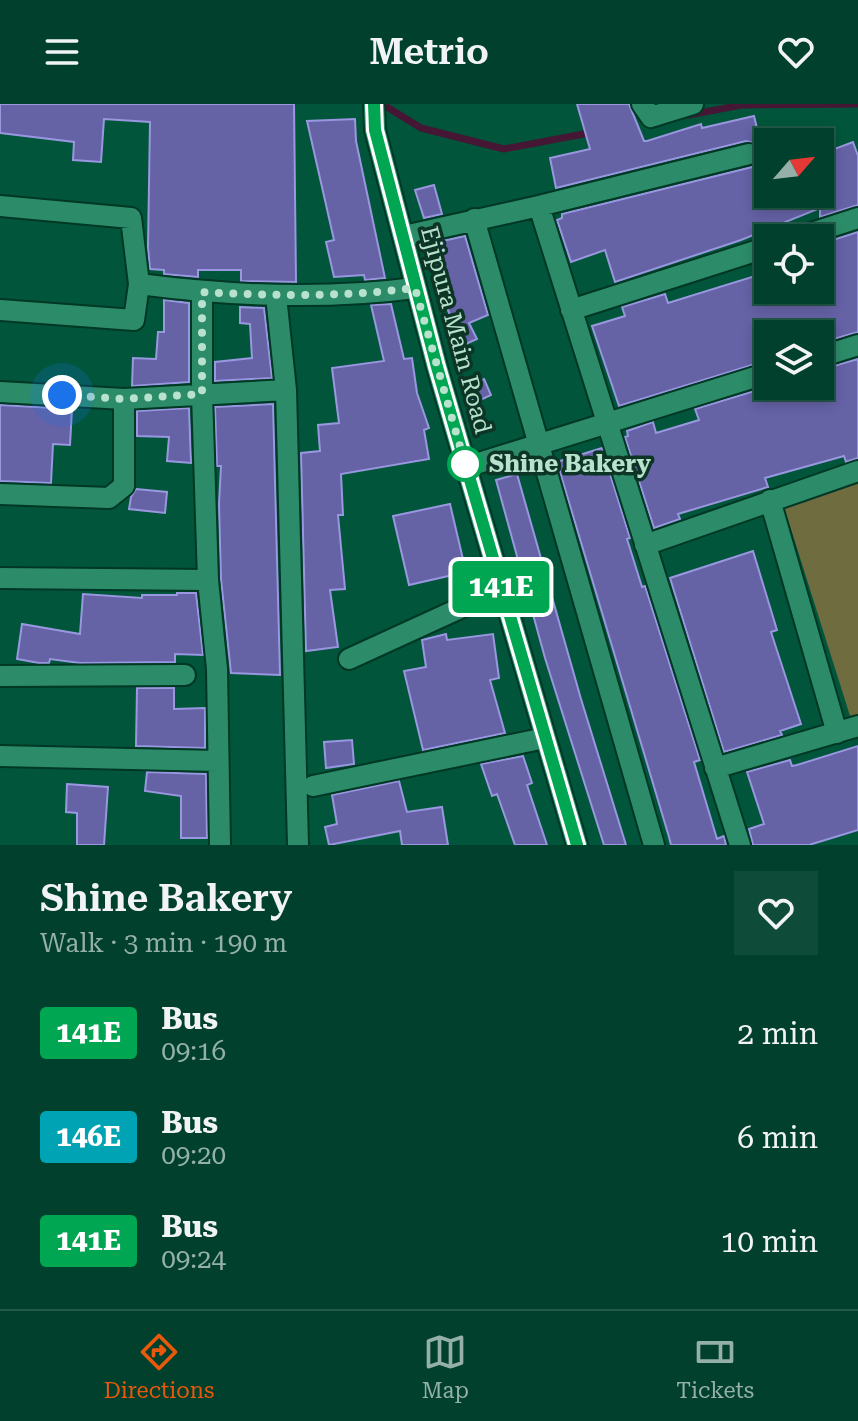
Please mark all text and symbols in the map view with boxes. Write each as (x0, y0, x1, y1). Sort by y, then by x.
icon: menu (40, 30, 84, 74)
icon: heart (774, 30, 818, 74)
text: Metrio (369, 31, 489, 73)
north arrow (754, 128, 834, 208)
map controls (754, 128, 834, 400)
street label: Ejipura Main Road (415, 223, 497, 437)
button: locate (754, 224, 834, 304)
button: layers (754, 320, 834, 400)
your location (42, 375, 82, 415)
marker: Shine Bakery (448, 447, 482, 481)
place label: Shine Bakery (489, 450, 651, 478)
line badge: 141E (445, 561, 557, 613)
text: 141E (468, 570, 534, 603)
button: heart (734, 871, 818, 955)
text: Shine Bakery (40, 876, 292, 920)
text: Walk · 3 min · 190 m (40, 928, 287, 958)
text: Bus (161, 1001, 218, 1036)
text: 141E (56, 1016, 121, 1049)
text: 2 min (737, 1016, 818, 1051)
text: 09:16 (161, 1036, 226, 1066)
text: Bus (161, 1105, 218, 1140)
text: 146E (56, 1120, 121, 1153)
text: 6 min (737, 1120, 818, 1155)
text: 09:20 (161, 1140, 226, 1170)
text: Bus (161, 1209, 218, 1244)
text: 141E (56, 1224, 121, 1257)
text: 10 min (721, 1224, 818, 1259)
text: 09:24 (161, 1244, 226, 1274)
tab: Directions (104, 1330, 214, 1403)
tab: Map (422, 1330, 469, 1403)
tab: Tickets (676, 1330, 754, 1403)

